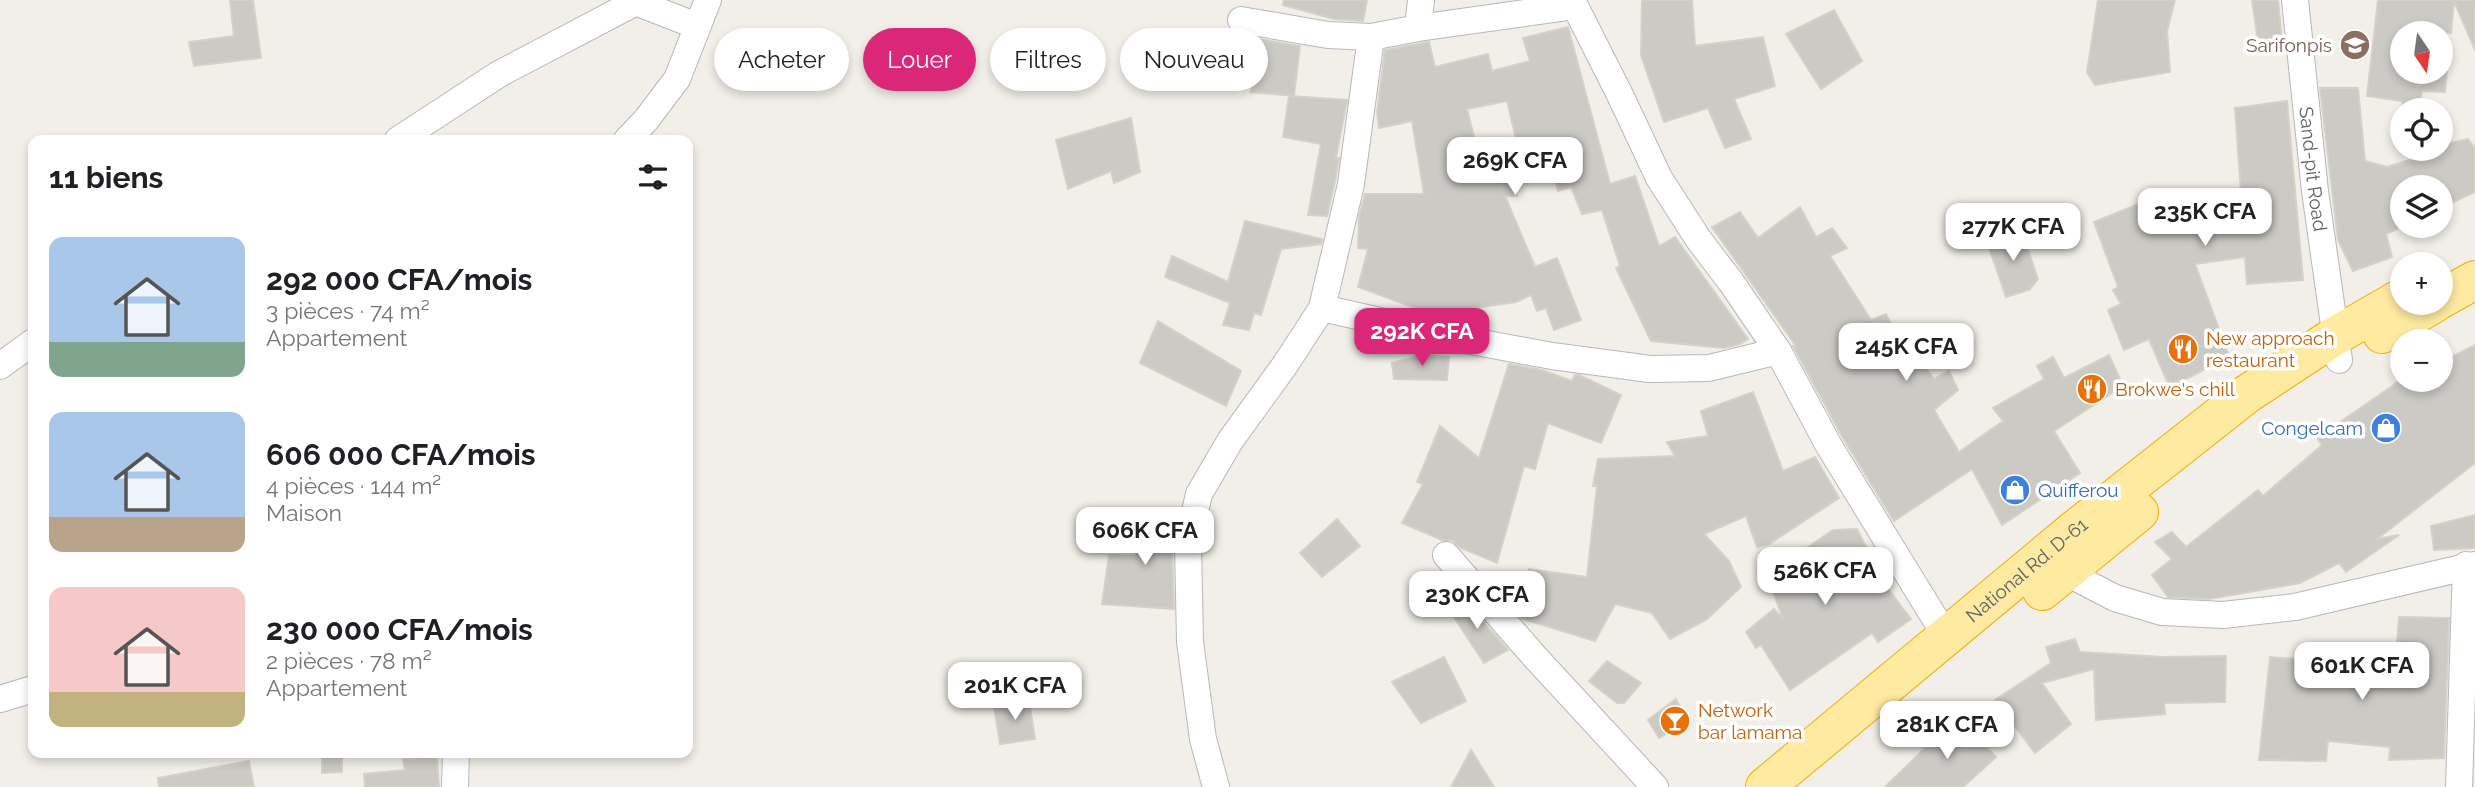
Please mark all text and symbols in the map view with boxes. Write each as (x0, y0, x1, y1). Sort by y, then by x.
north arrow (2390, 21, 2454, 84)
map controls (2390, 21, 2453, 392)
chip: Acheter (714, 28, 849, 91)
chip: Louer (863, 28, 976, 91)
chip: Filtres (990, 28, 1106, 91)
chip: Nouveau (1120, 28, 1268, 91)
school or university icon: Sarifonpis (2338, 28, 2372, 62)
place label: Sarifonpis (2246, 34, 2332, 56)
button: locate (2390, 98, 2453, 161)
street label: Sand-pit Road (2295, 105, 2332, 233)
pin: 269K CFA (1443, 138, 1587, 197)
text: 269K CFA (1463, 146, 1567, 173)
icon: filters (634, 158, 672, 196)
text: 11 biens (49, 160, 163, 195)
button: layers (2390, 175, 2453, 238)
pin: 235K CFA (2133, 188, 2277, 248)
text: 235K CFA (2154, 197, 2256, 224)
pin: 277K CFA (1941, 204, 2085, 263)
text: 277K CFA (1962, 212, 2064, 239)
button: + (2390, 252, 2453, 315)
text: 292 000 CFA/mois (266, 262, 532, 297)
icon: home (105, 265, 189, 349)
text: 3 pièces · 74 m² (266, 297, 430, 324)
pin: 292K CFA (1350, 308, 1494, 368)
text: 292K CFA (1370, 317, 1474, 344)
text: Appartement (266, 324, 407, 351)
pin: 245K CFA (1834, 324, 1978, 383)
place label: New approach restaurant (2206, 327, 2335, 371)
button: − (2390, 329, 2453, 392)
text: 245K CFA (1855, 332, 1957, 359)
restaurant icon: New approach restaurant (2166, 332, 2200, 366)
restaurant icon: Brokwe's chill (2075, 372, 2109, 406)
place label: Brokwe's chill (2115, 378, 2236, 400)
shop icon: Congelcam (2369, 411, 2403, 445)
place label: Congelcam (2261, 417, 2363, 439)
text: 606 000 CFA/mois (266, 437, 536, 472)
icon: home (105, 440, 189, 524)
text: 4 pièces · 144 m² (266, 472, 441, 499)
shop icon: Quifferou (1998, 473, 2032, 507)
place label: Quifferou (2038, 479, 2119, 501)
text: Maison (266, 499, 342, 526)
pin: 606K CFA (1073, 508, 1217, 567)
street label: National Rd. D-61 (1961, 513, 2092, 626)
text: 606K CFA (1092, 516, 1198, 543)
pin: 526K CFA (1753, 548, 1897, 607)
text: 526K CFA (1773, 556, 1877, 583)
pin: 230K CFA (1405, 572, 1549, 631)
text: 230K CFA (1425, 580, 1529, 607)
text: 230 000 CFA/mois (266, 612, 533, 647)
icon: home (105, 615, 189, 699)
pin: 601K CFA (2290, 642, 2434, 702)
text: 2 pièces · 78 m² (266, 647, 432, 674)
text: 601K CFA (2310, 651, 2414, 678)
pin: 201K CFA (943, 662, 1087, 722)
text: 201K CFA (964, 671, 1066, 698)
text: Appartement (266, 674, 407, 701)
place label: Network bar lamama (1698, 699, 1802, 743)
pin: 281K CFA (1875, 702, 2019, 761)
bar icon: Network bar lamama (1658, 704, 1692, 738)
text: 281K CFA (1896, 710, 1998, 737)

